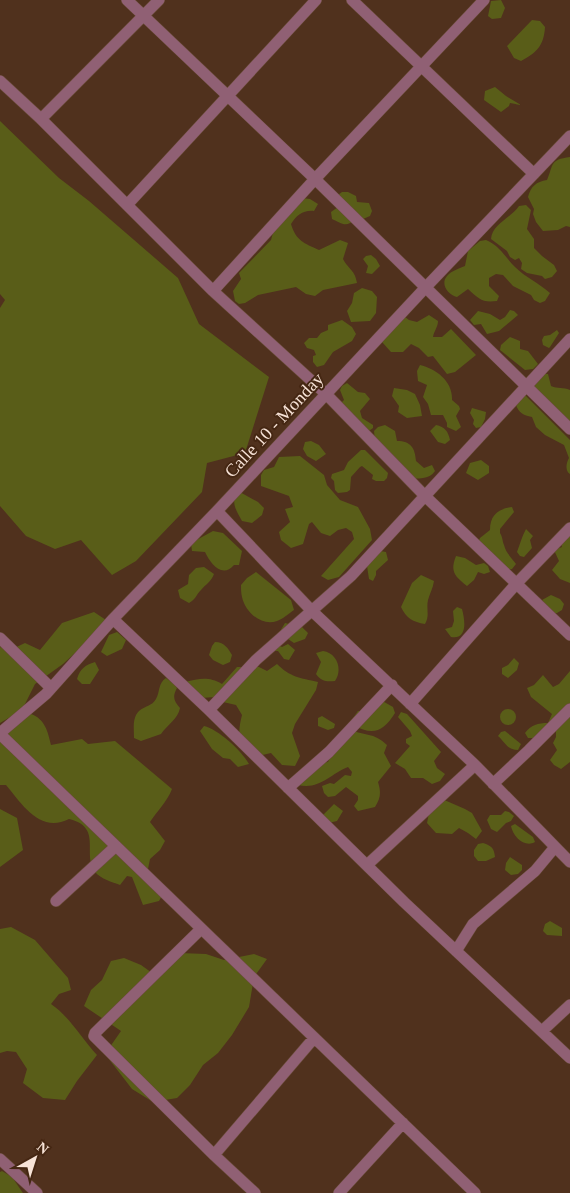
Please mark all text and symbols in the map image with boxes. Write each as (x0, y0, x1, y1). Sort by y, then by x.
street label: Calle 10 - Monday (220, 369, 328, 481)
north arrow (10, 1133, 60, 1183)
text: N (34, 1139, 52, 1157)

